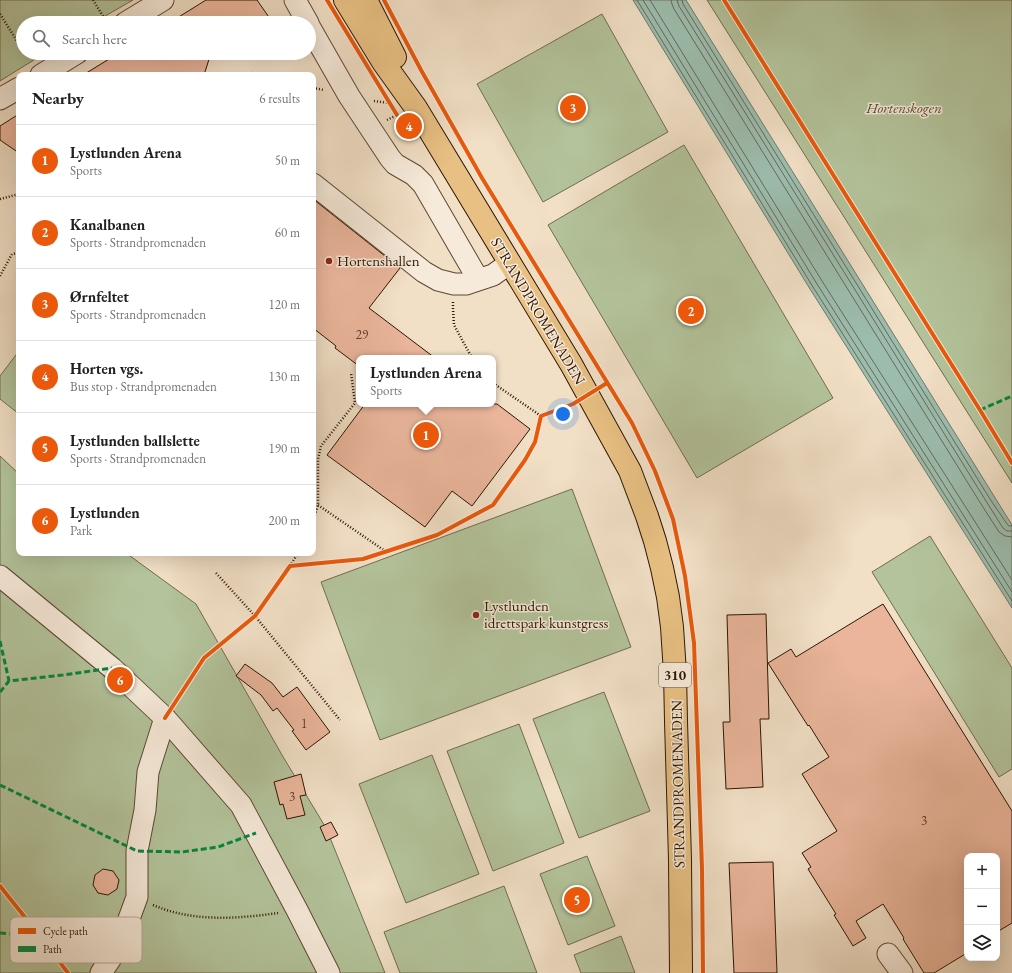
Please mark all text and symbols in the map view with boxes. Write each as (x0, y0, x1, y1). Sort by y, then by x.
search box (16, 16, 316, 60)
icon: search (30, 27, 52, 49)
text: Search here (62, 29, 127, 48)
text: Nearby (32, 87, 84, 109)
text: 6 results (259, 90, 300, 107)
pin: 3 (560, 93, 586, 123)
park label: Hortenskogen (865, 98, 942, 117)
pin: 4 (396, 111, 422, 141)
text: Lystlunden Arena (70, 143, 182, 162)
text: 1 (42, 152, 48, 169)
text: 50 m (275, 152, 300, 169)
text: Sports (70, 162, 102, 179)
text: Kanalbanen (70, 215, 145, 234)
text: 2 (42, 224, 48, 241)
text: 60 m (275, 224, 300, 241)
text: Sports · Strandpromenaden (70, 234, 206, 251)
street label: STRANDPROMENADEN (487, 234, 590, 388)
place label: Hortenshallen (337, 251, 420, 270)
marker: Hortenshallen (324, 256, 334, 266)
text: Ørnfeltet (70, 287, 129, 306)
text: 3 (42, 296, 48, 313)
text: 120 m (269, 296, 300, 313)
pin: 2 (678, 296, 704, 326)
text: Sports · Strandpromenaden (70, 306, 206, 323)
house number: 29 (356, 326, 369, 343)
popup (356, 355, 496, 407)
text: Horten vgs. (70, 359, 143, 378)
text: Lystlunden Arena (370, 363, 482, 382)
text: 4 (42, 368, 48, 385)
text: 130 m (269, 368, 300, 385)
text: Bus stop · Strandpromenaden (70, 378, 217, 395)
text: Sports (370, 382, 402, 399)
your location (553, 404, 573, 424)
pin: 1 (413, 420, 439, 450)
text: Lystlunden ballslette (70, 431, 200, 450)
text: 5 (42, 440, 48, 457)
text: 190 m (269, 440, 300, 457)
text: Sports · Strandpromenaden (70, 450, 206, 467)
text: Lystlunden (70, 503, 140, 522)
text: 6 (42, 512, 48, 529)
text: 200 m (269, 512, 300, 529)
text: Park (70, 522, 92, 539)
place label: Lystlunden idrettspark kunstgress (484, 596, 609, 632)
marker: Lystlunden idrettspark kunstgress (471, 610, 481, 620)
road number: 310 (659, 663, 691, 687)
pin: 6 (107, 665, 133, 695)
street label: STRANDPROMENADEN (667, 700, 688, 868)
house number: 1 (301, 715, 307, 732)
house number: 3 (289, 788, 295, 805)
house number: 3 (921, 812, 927, 829)
map controls (964, 853, 1000, 961)
button: + (964, 853, 1000, 889)
pin: 5 (564, 885, 590, 915)
button: − (964, 889, 1000, 925)
legend (10, 917, 142, 963)
text: Cycle path (43, 924, 88, 938)
button: layers (964, 925, 1000, 961)
text: Path (43, 942, 62, 956)

